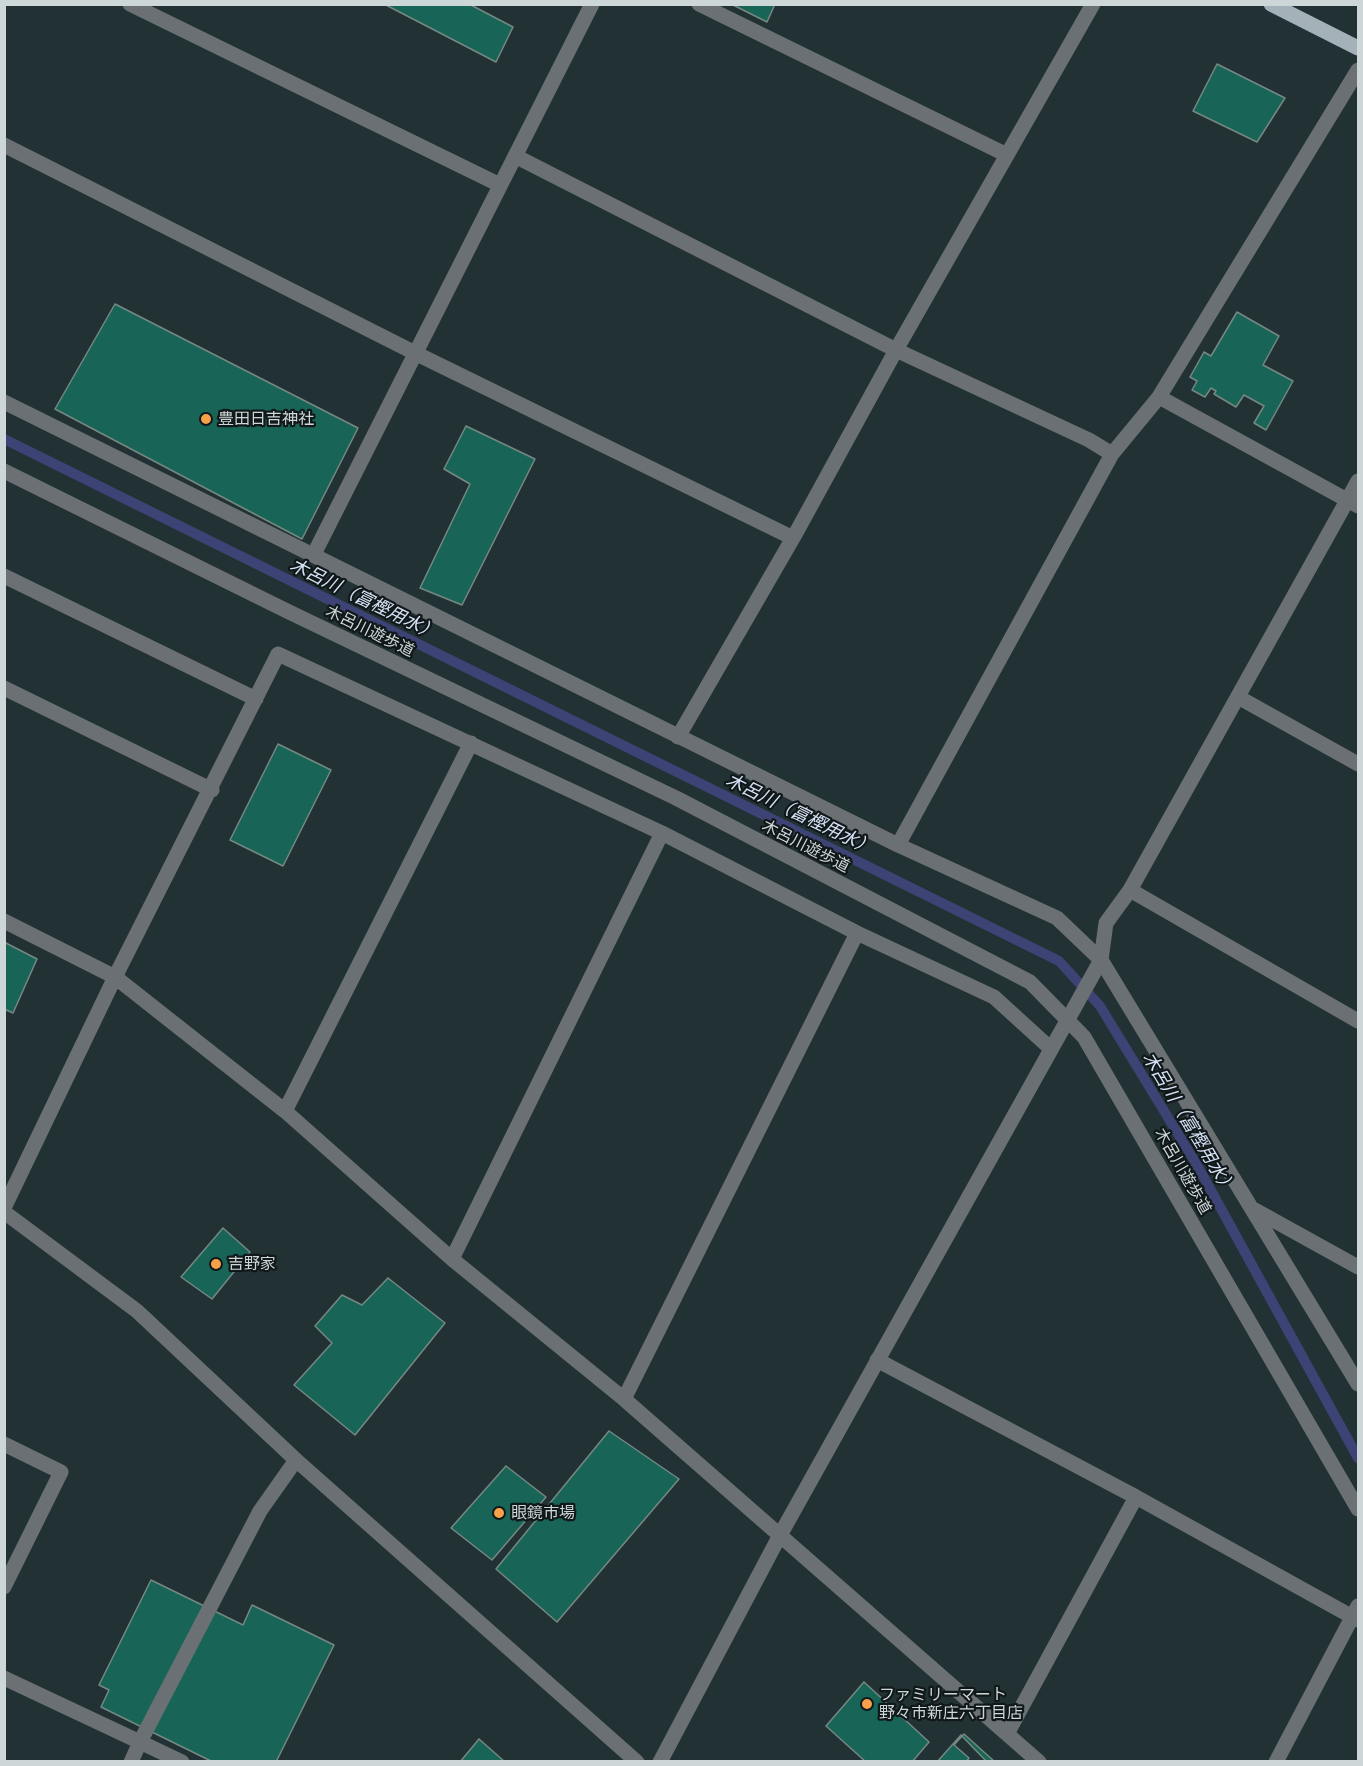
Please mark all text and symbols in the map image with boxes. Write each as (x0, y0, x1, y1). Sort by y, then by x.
place label: 豊田日吉神社 (218, 409, 314, 429)
marker: 豊田日吉神社 (199, 412, 213, 426)
water label: 木呂川（富樫用水） (286, 554, 442, 644)
street label: 木呂川遊歩道 (323, 601, 417, 661)
water label: 木呂川（富樫用水） (722, 769, 878, 859)
street label: 木呂川遊歩道 (759, 816, 853, 876)
water label: 木呂川（富樫用水） (1138, 1048, 1240, 1198)
street label: 木呂川遊歩道 (1151, 1125, 1215, 1217)
place label: 吉野家 (228, 1254, 276, 1274)
marker: 吉野家 (209, 1257, 223, 1271)
place label: 眼鏡市場 (511, 1503, 575, 1523)
marker: 眼鏡市場 (492, 1506, 506, 1520)
place label: ファミリーマート 野々市新庄六丁目店 (879, 1685, 1023, 1723)
marker: ファミリーマート 野々市新庄六丁目店 (860, 1697, 874, 1711)

